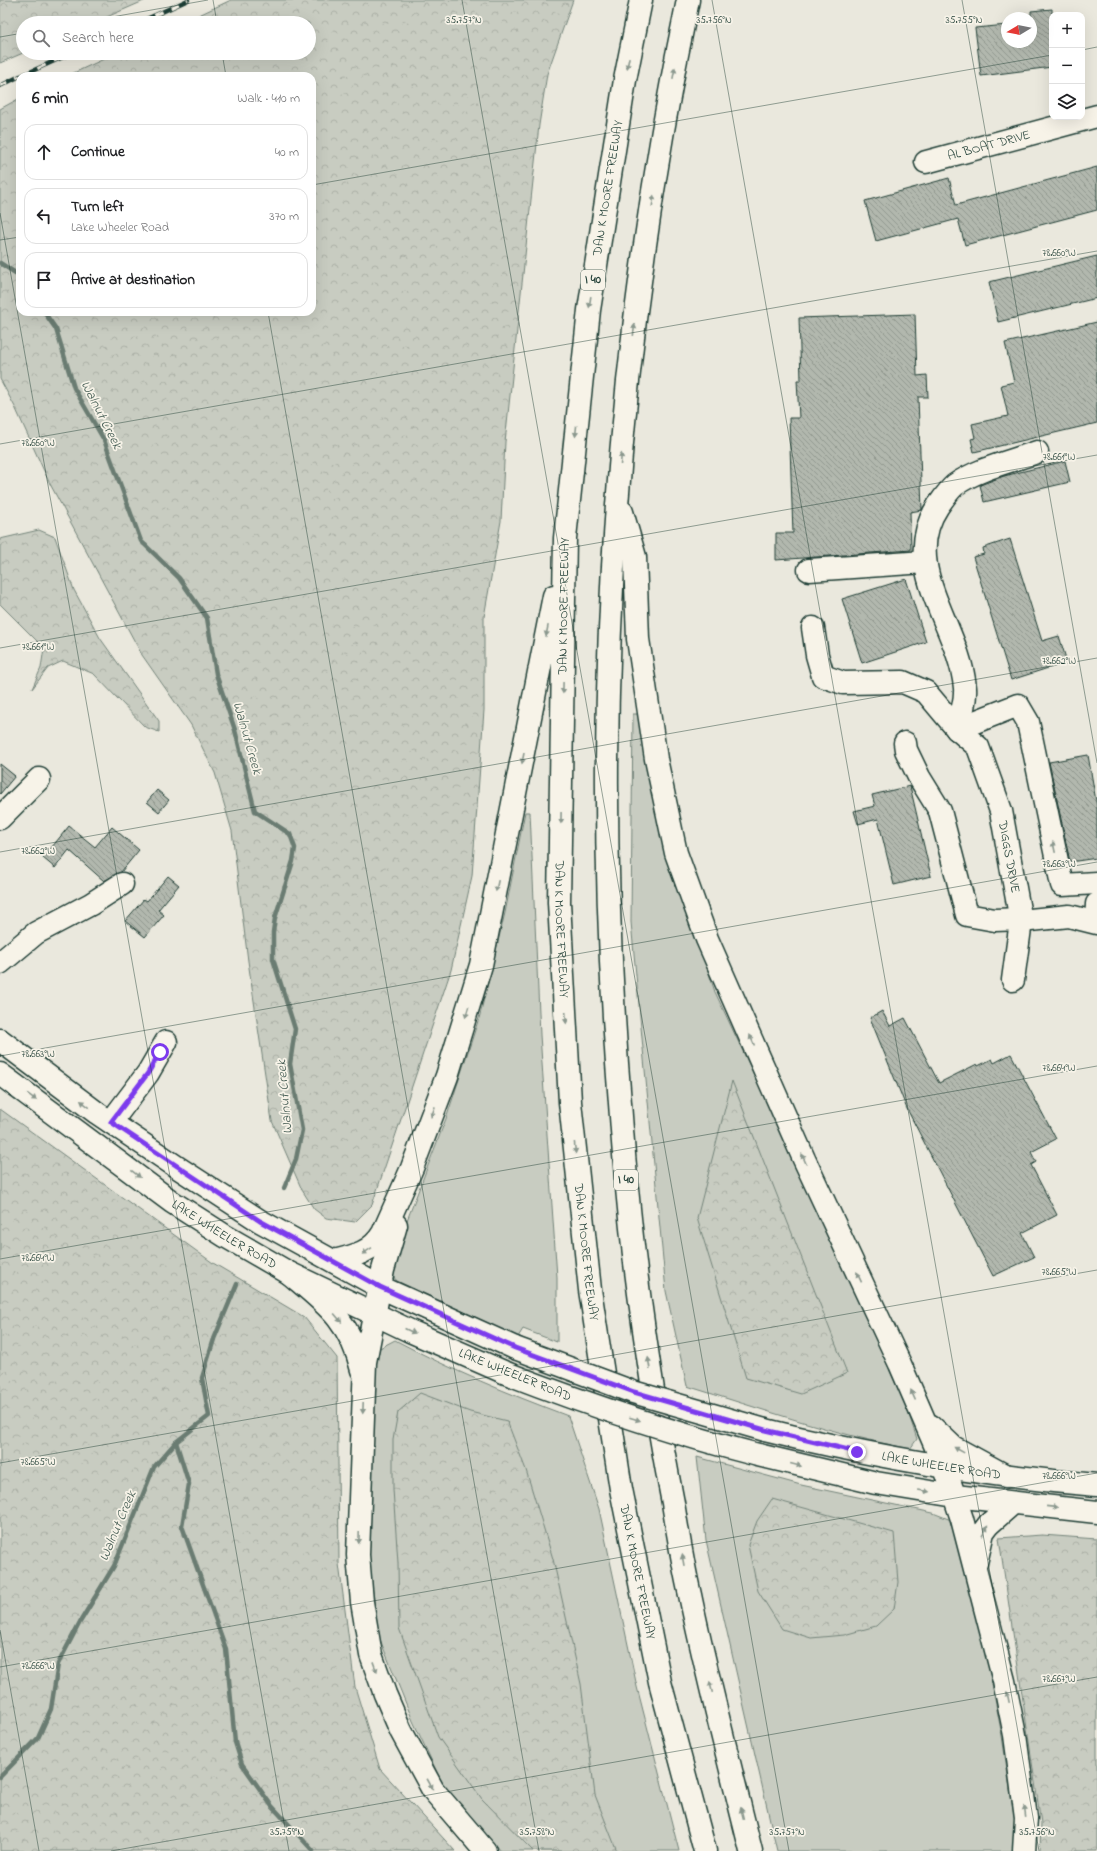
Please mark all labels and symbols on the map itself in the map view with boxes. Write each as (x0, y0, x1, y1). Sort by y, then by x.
north arrow (1001, 12, 1037, 48)
text: 35.757°N (446, 13, 482, 28)
text: 35.756°N (696, 13, 732, 28)
text: 35.755°N (946, 13, 983, 28)
one-way arrow (625, 57, 631, 69)
one-way arrow (672, 67, 678, 79)
street label: DAN K MOORE FREEWAY (588, 119, 628, 258)
street label: AL BOAT DRIVE (945, 125, 1032, 165)
one-way arrow (650, 195, 656, 207)
text: 78.660°W (1042, 246, 1076, 261)
road number: I 40 (581, 270, 605, 290)
one-way arrow (587, 296, 593, 308)
one-way arrow (631, 324, 638, 336)
water label: Walnut Creek (75, 377, 128, 454)
one-way arrow (573, 425, 579, 437)
text: 78.660°W (21, 436, 55, 451)
text: 78.661°W (1043, 450, 1075, 465)
one-way arrow (618, 453, 624, 465)
street label: DAN K MOORE FREEWAY (553, 537, 575, 676)
one-way arrow (544, 625, 550, 637)
text: 78.661°W (22, 640, 54, 655)
text: 78.662°W (1042, 654, 1076, 669)
one-way arrow (560, 682, 566, 695)
water label: Walnut Creek (227, 699, 268, 778)
one-way arrow (519, 752, 525, 765)
one-way arrow (558, 812, 564, 825)
street label: DIGGS DRIVE (993, 818, 1025, 895)
one-way arrow (1050, 841, 1056, 853)
text: 78.662°W (21, 844, 55, 859)
text: 78.663°W (1042, 857, 1076, 872)
street label: DAN K MOORE FREEWAY (549, 860, 574, 998)
one-way arrow (494, 880, 500, 892)
one-way arrow (464, 1006, 470, 1018)
one-way arrow (562, 1012, 569, 1024)
one-way arrow (749, 1035, 755, 1046)
route start (151, 1043, 169, 1061)
text: 78.663°W (21, 1047, 55, 1062)
water label: Walnut Creek (271, 1058, 299, 1135)
text: 78.664°W (1042, 1061, 1076, 1076)
one-way arrow (26, 1093, 37, 1101)
one-way arrow (80, 1100, 91, 1108)
one-way arrow (429, 1107, 435, 1119)
one-way arrow (572, 1142, 578, 1154)
one-way arrow (801, 1154, 807, 1165)
one-way arrow (131, 1170, 142, 1178)
road number: I 40 (614, 1170, 638, 1190)
street label: DAN K MOORE FREEWAY (569, 1182, 604, 1322)
street label: LAKE WHEELER ROAD (168, 1195, 281, 1274)
one-way arrow (361, 1247, 373, 1254)
text: 78.664°W (21, 1251, 55, 1266)
text: 78.665°W (1042, 1265, 1077, 1280)
one-way arrow (856, 1271, 862, 1283)
one-way arrow (334, 1313, 343, 1323)
one-way arrow (404, 1328, 415, 1334)
street label: LAKE WHEELER ROAD (456, 1344, 574, 1406)
one-way arrow (646, 1357, 652, 1369)
one-way arrow (910, 1389, 916, 1401)
one-way arrow (360, 1402, 366, 1415)
one-way arrow (629, 1417, 641, 1423)
route end (848, 1443, 866, 1461)
street label: LAKE WHEELER ROAD (880, 1446, 1002, 1484)
one-way arrow (954, 1447, 965, 1454)
text: 78.665°W (21, 1455, 56, 1470)
one-way arrow (790, 1462, 802, 1468)
text: 78.666°W (1042, 1469, 1076, 1484)
water label: Walnut Creek (94, 1487, 143, 1564)
one-way arrow (917, 1488, 930, 1494)
street label: DAN K MOORE FREEWAY (615, 1502, 661, 1641)
one-way arrow (1046, 1504, 1058, 1510)
one-way arrow (982, 1525, 988, 1537)
one-way arrow (355, 1532, 362, 1544)
one-way arrow (680, 1554, 686, 1566)
text: 78.666°W (21, 1659, 55, 1674)
one-way arrow (372, 1661, 378, 1673)
text: 78.667°W (1042, 1672, 1076, 1687)
one-way arrow (708, 1681, 714, 1693)
one-way arrow (1004, 1691, 1010, 1703)
one-way arrow (426, 1778, 433, 1790)
one-way arrow (1022, 1806, 1028, 1818)
one-way arrow (739, 1807, 745, 1819)
text: 35.759°N (270, 1825, 304, 1840)
text: 35.758°N (520, 1825, 555, 1840)
text: 35.757°N (769, 1825, 805, 1840)
text: 35.756°N (1019, 1825, 1055, 1840)

